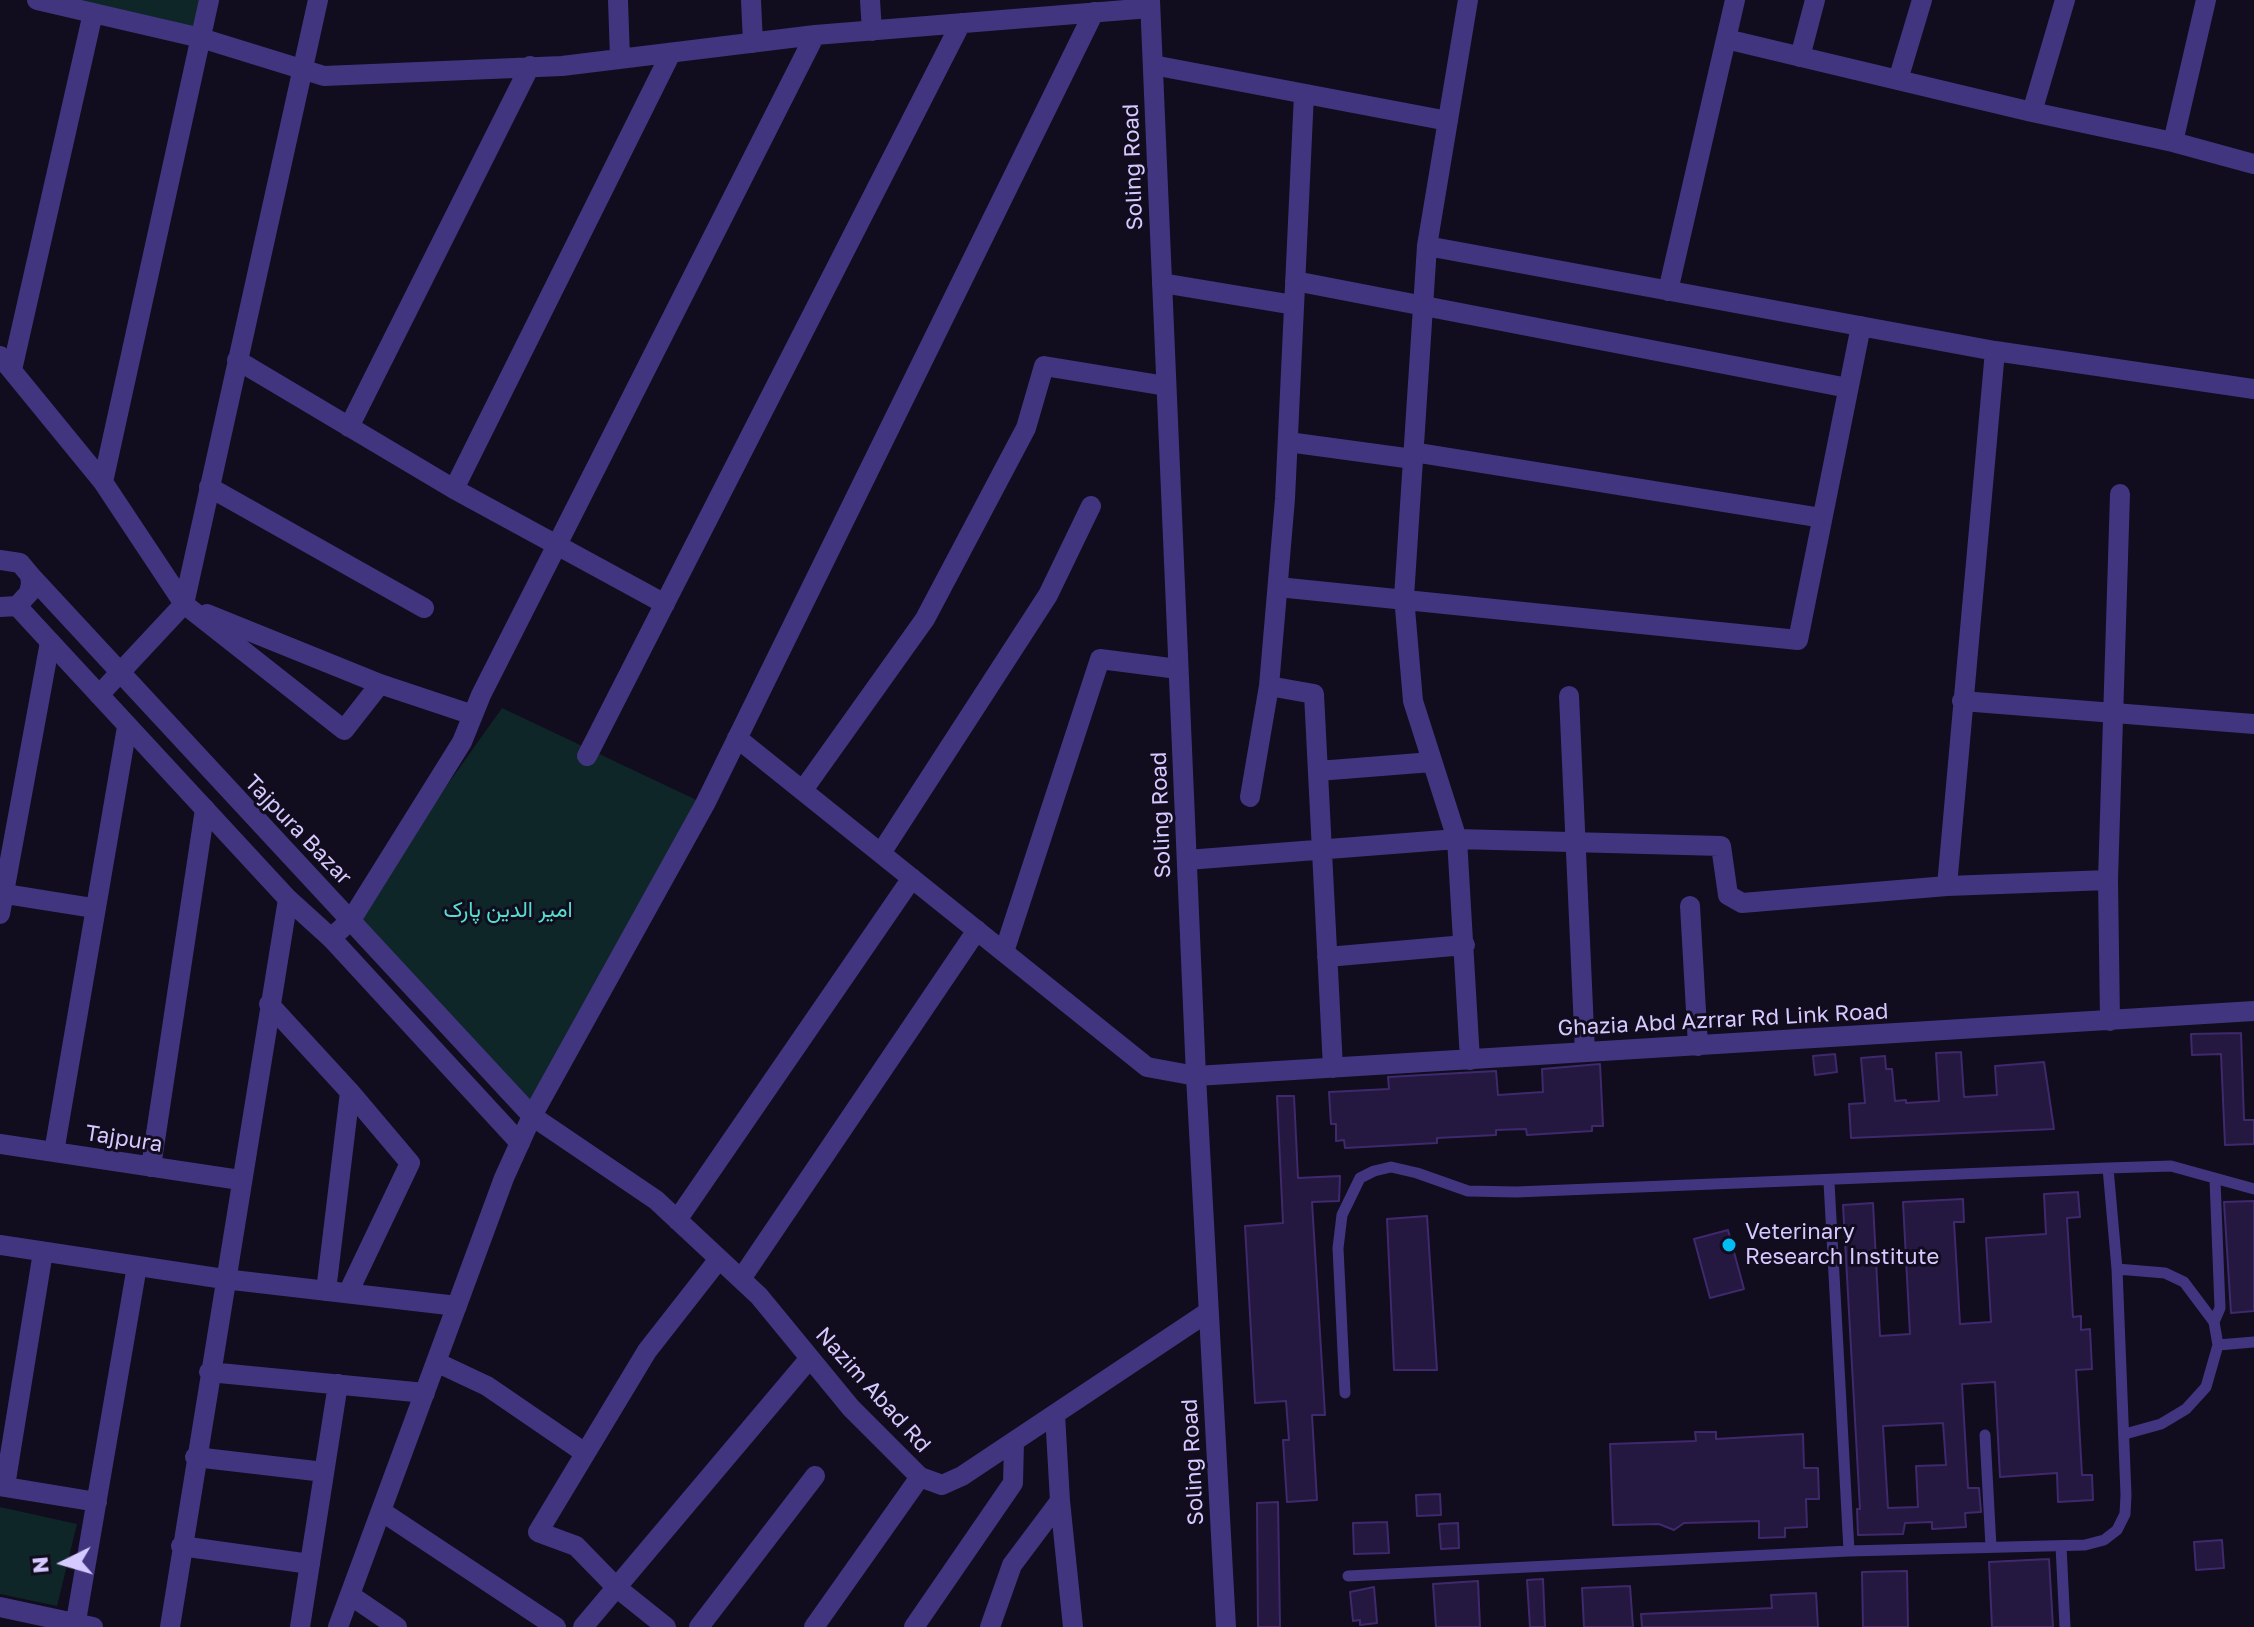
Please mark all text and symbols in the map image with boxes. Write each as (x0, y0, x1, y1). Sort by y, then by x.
street label: Soling Road (1118, 103, 1148, 231)
street label: Soling Road (1146, 751, 1176, 879)
street label: Tajpura Bazar (239, 770, 357, 890)
park label: امیر الدین پارک (443, 897, 573, 923)
street label: Ghazia Abd Azrrar Rd Link Road (1557, 998, 1889, 1042)
street label: Tajpura (84, 1120, 164, 1158)
place label: Veterinary Research Institute (1745, 1219, 1939, 1270)
marker: Veterinary Research Institute (1720, 1236, 1738, 1254)
street label: Nazim Abad Rd (810, 1322, 936, 1458)
street label: Soling Road (1177, 1398, 1209, 1526)
north arrow (24, 1523, 104, 1603)
text: N (25, 1556, 54, 1575)

